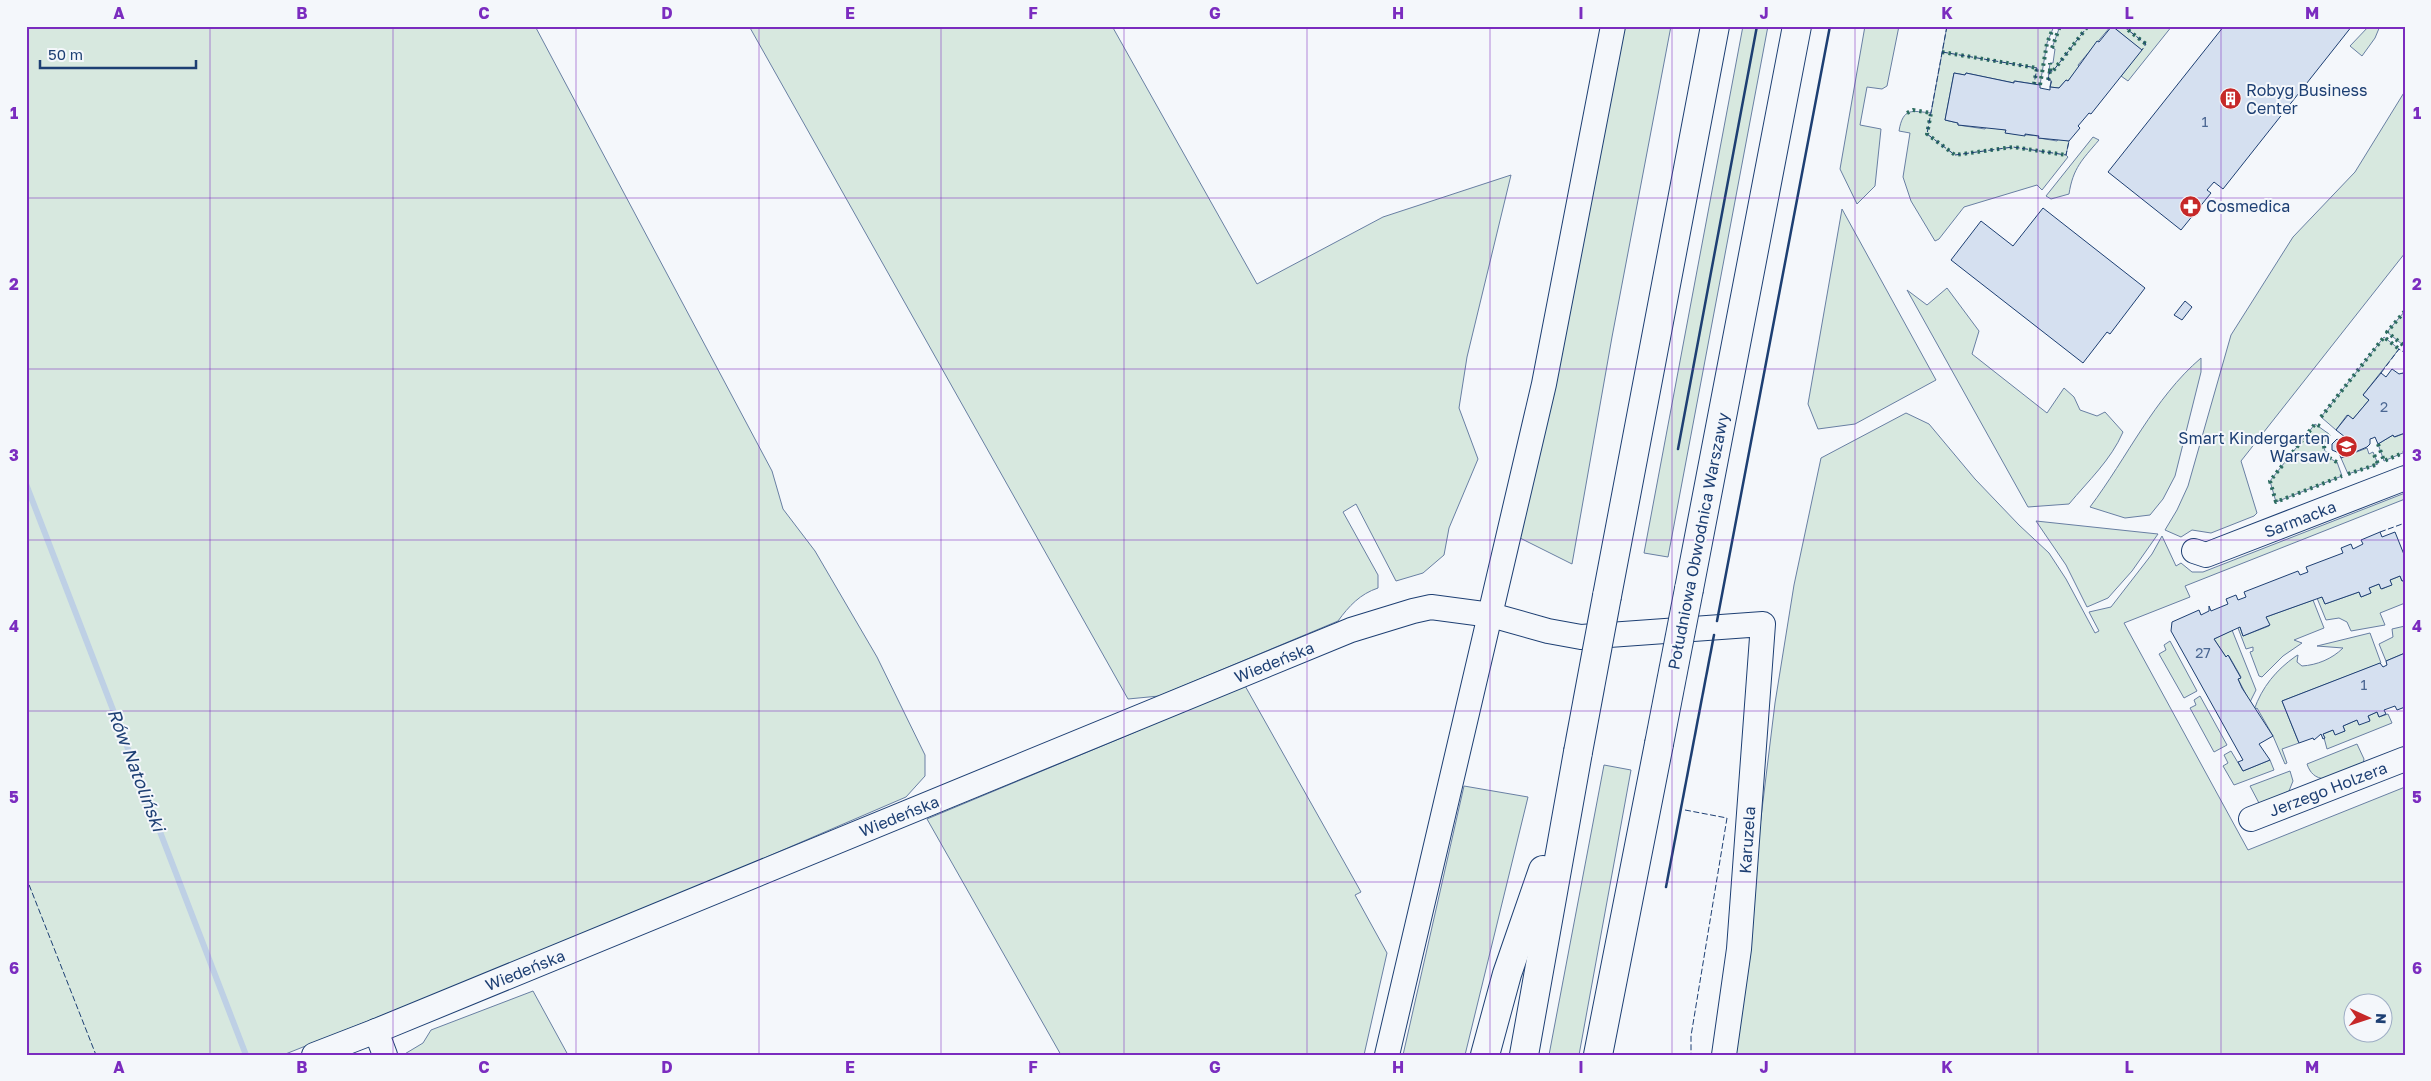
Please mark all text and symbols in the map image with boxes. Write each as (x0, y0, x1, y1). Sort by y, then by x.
text: A (113, 3, 125, 23)
text: B (296, 3, 308, 23)
text: C (478, 3, 490, 23)
text: D (661, 3, 673, 23)
text: E (845, 3, 855, 23)
text: F (1028, 3, 1038, 23)
text: G (1209, 3, 1221, 23)
text: H (1392, 3, 1404, 23)
text: I (1578, 3, 1584, 23)
text: J (1759, 3, 1769, 23)
text: K (1941, 3, 1953, 23)
text: L (2124, 3, 2134, 23)
text: M (2305, 3, 2319, 23)
scale bar (40, 38, 196, 70)
text: 50 m (48, 45, 83, 63)
place label: Robyg Business Center (2246, 80, 2368, 118)
building icon: Robyg Business Center (2218, 87, 2242, 111)
text: 1 (10, 103, 18, 123)
text: 1 (2413, 103, 2421, 123)
house number: 1 (2202, 113, 2209, 130)
pharmacy icon: Cosmedica (2178, 194, 2202, 218)
place label: Cosmedica (2206, 196, 2290, 216)
text: 2 (9, 274, 19, 294)
text: 2 (2412, 274, 2422, 294)
house number: 2 (2380, 398, 2388, 415)
street label: Południowa Obwodnica Warszawy (1663, 411, 1733, 671)
place label: Smart Kindergarten Warsaw (2178, 428, 2330, 466)
school or university icon: Smart Kindergarten Warsaw (2334, 435, 2358, 459)
text: 3 (9, 445, 19, 465)
text: 3 (2412, 445, 2422, 465)
street label: Sarmacka (2261, 496, 2339, 542)
text: 4 (9, 616, 19, 636)
text: 4 (2412, 616, 2422, 636)
street label: Wiedeńska (1231, 637, 1317, 687)
house number: 27 (2195, 644, 2211, 661)
house number: 1 (2361, 676, 2368, 693)
water label: Rów Natoliński (103, 705, 171, 836)
street label: Jerzego Holzera (2266, 757, 2390, 821)
text: 5 (9, 787, 19, 807)
text: 5 (2412, 787, 2422, 807)
street label: Wiedeńska (856, 791, 942, 841)
street label: Karuzela (1735, 806, 1759, 874)
street label: Wiedeńska (482, 945, 568, 995)
text: 6 (9, 958, 19, 978)
text: 6 (2412, 958, 2422, 978)
north arrow (2344, 994, 2394, 1044)
text: N (2373, 1013, 2390, 1024)
text: A (113, 1057, 125, 1077)
text: B (296, 1057, 308, 1077)
text: C (478, 1057, 490, 1077)
text: D (661, 1057, 673, 1077)
text: E (845, 1057, 855, 1077)
text: F (1028, 1057, 1038, 1077)
text: G (1209, 1057, 1221, 1077)
text: H (1392, 1057, 1404, 1077)
text: I (1578, 1057, 1584, 1077)
text: J (1759, 1057, 1769, 1077)
text: K (1941, 1057, 1953, 1077)
text: L (2124, 1057, 2134, 1077)
text: M (2305, 1057, 2319, 1077)

